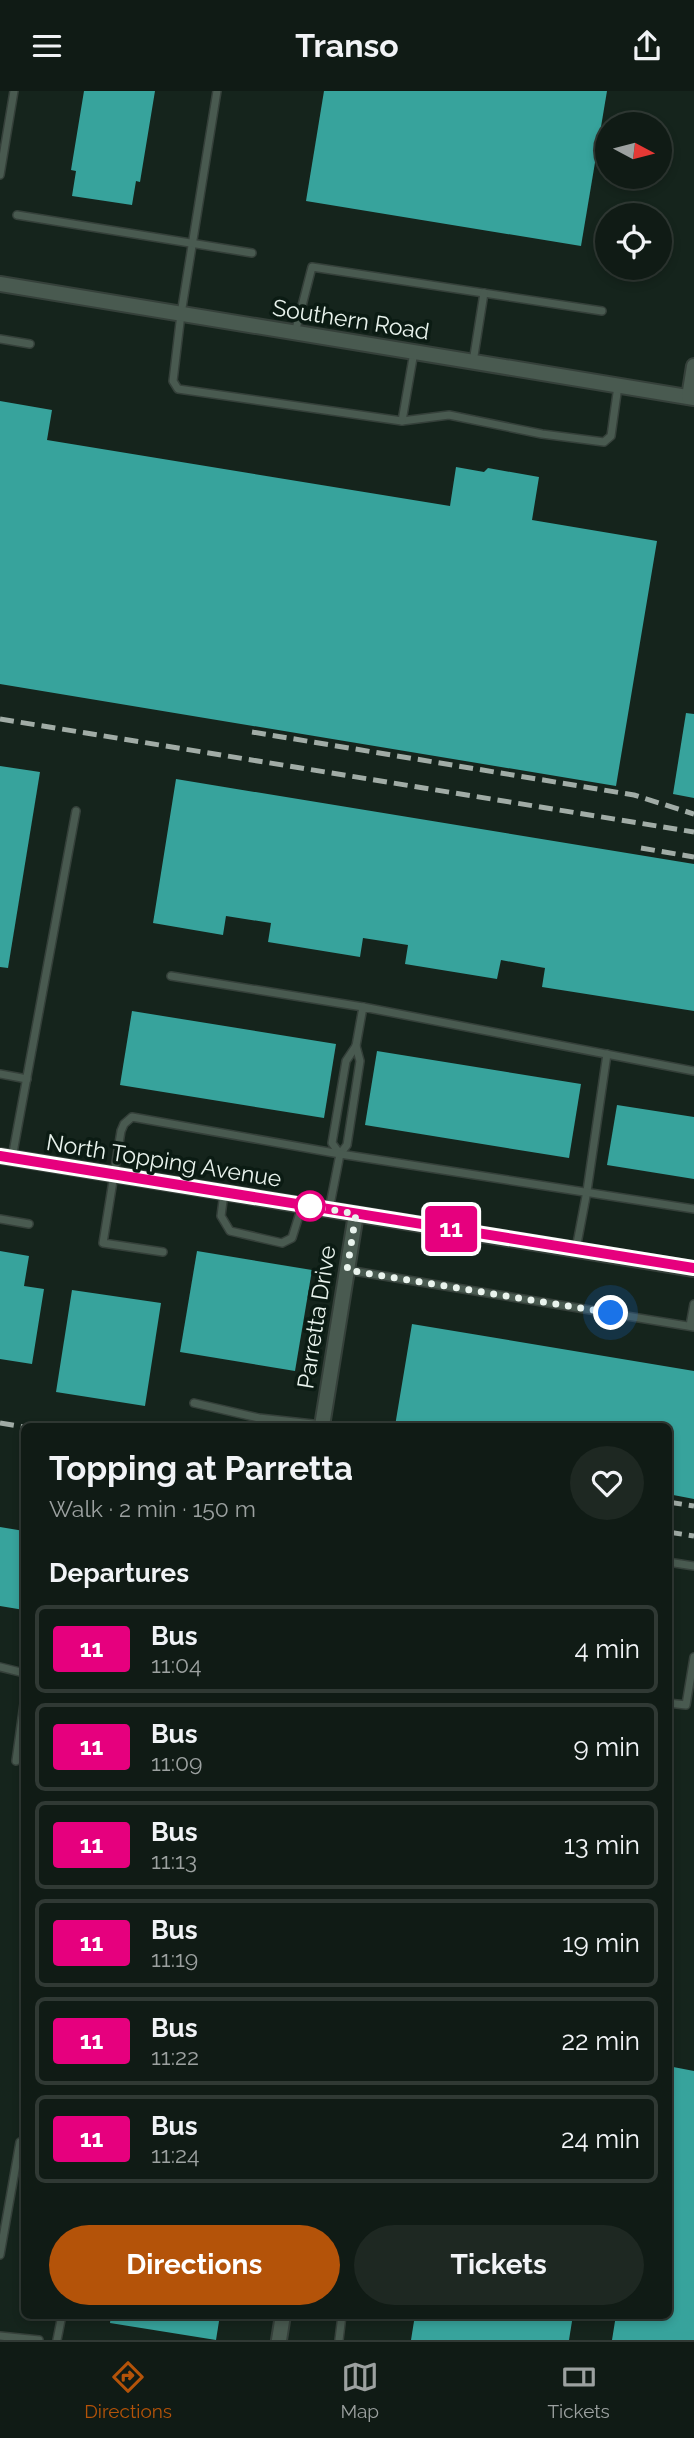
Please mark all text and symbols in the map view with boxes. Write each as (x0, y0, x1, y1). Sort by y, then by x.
icon: menu (28, 27, 66, 65)
text: Transo (295, 27, 399, 64)
icon: share (628, 27, 666, 65)
north arrow (595, 112, 672, 189)
map controls (595, 112, 672, 280)
button: locate (595, 203, 672, 280)
street label: Southern Road (271, 293, 431, 345)
street label: North Topping Avenue (45, 1128, 283, 1192)
unlabelled marker (295, 1191, 325, 1221)
line badge: 11 (420, 1206, 482, 1252)
text: 11 (439, 1214, 463, 1243)
street label: Parretta Drive (291, 1243, 341, 1391)
your location (593, 1295, 628, 1330)
button: heart (570, 1446, 644, 1520)
text: Topping at Parretta (49, 1449, 353, 1488)
text: Walk · 2 min · 150 m (49, 1495, 256, 1522)
text: Departures (49, 1558, 189, 1588)
text: Bus (151, 1621, 198, 1651)
text: 11 (80, 1634, 103, 1663)
text: 4 min (574, 1634, 640, 1664)
text: 11:04 (151, 1651, 202, 1678)
text: Bus (151, 1719, 198, 1749)
text: 11 (80, 1732, 103, 1761)
text: 9 min (573, 1732, 640, 1762)
text: 11:09 (151, 1749, 203, 1776)
text: Bus (151, 1817, 198, 1847)
text: 11 (80, 1830, 103, 1859)
text: 13 min (564, 1830, 640, 1860)
text: 11:13 (151, 1847, 197, 1874)
text: Bus (151, 1915, 198, 1945)
text: 11 (80, 1928, 103, 1957)
text: 19 min (562, 1928, 640, 1958)
text: 11:19 (151, 1945, 198, 1972)
text: Bus (151, 2013, 198, 2043)
text: 11 (80, 2026, 103, 2055)
text: 22 min (562, 2026, 640, 2056)
text: 11:22 (151, 2043, 199, 2070)
text: Bus (151, 2111, 198, 2141)
text: 11 (80, 2124, 103, 2153)
text: 24 min (561, 2124, 640, 2154)
text: 11:24 (151, 2141, 200, 2168)
button: Directions (49, 2225, 340, 2305)
button: Tickets (354, 2225, 644, 2305)
tab: Directions (84, 2358, 172, 2422)
tab: Map (340, 2358, 379, 2422)
tab: Tickets (547, 2358, 610, 2422)

